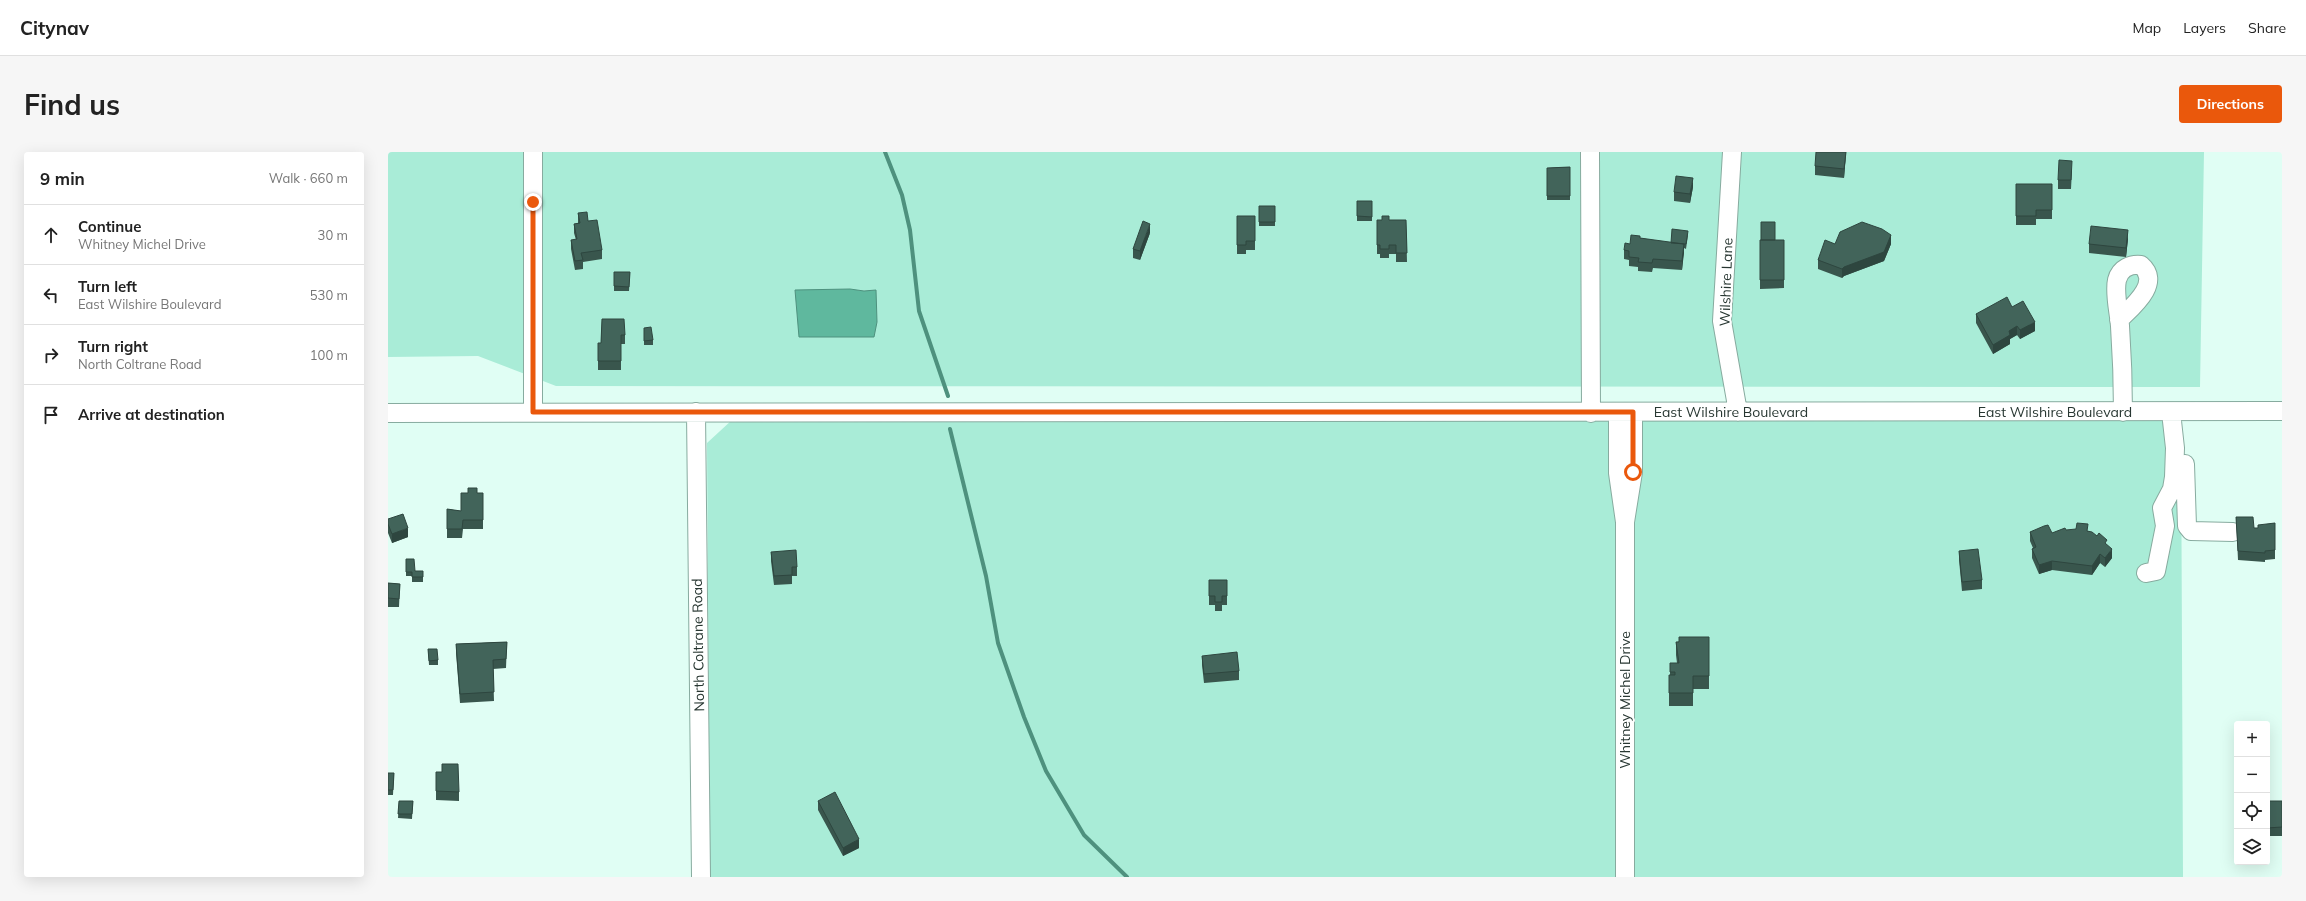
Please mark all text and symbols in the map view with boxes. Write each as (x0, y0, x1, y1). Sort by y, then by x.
text: Citynav (20, 16, 89, 40)
text: Map (2132, 19, 2161, 37)
text: Layers (2183, 19, 2226, 37)
text: Share (2248, 19, 2286, 37)
button: Directions (2179, 85, 2282, 123)
text: Find us (24, 87, 120, 122)
text: 9 min (40, 168, 85, 189)
text: Walk · 660 m (269, 170, 348, 186)
route end (524, 193, 542, 211)
text: Continue (78, 217, 141, 236)
icon: ahead (40, 224, 62, 246)
text: 30 m (318, 227, 348, 243)
text: Whitney Michel Drive (78, 236, 206, 252)
street label: Wilshire Lane (1715, 237, 1737, 327)
text: Turn left (78, 277, 137, 296)
icon: left (40, 284, 62, 306)
text: 530 m (310, 287, 348, 303)
text: East Wilshire Boulevard (78, 296, 221, 312)
text: Turn right (78, 337, 148, 356)
icon: right (40, 344, 62, 366)
text: 100 m (310, 347, 348, 363)
text: North Coltrane Road (78, 356, 202, 372)
street label: East Wilshire Boulevard (1654, 403, 1808, 421)
street label: East Wilshire Boulevard (1978, 403, 2132, 421)
icon: arrive (40, 404, 62, 426)
text: Arrive at destination (78, 405, 225, 424)
route start (1624, 463, 1642, 481)
street label: North Coltrane Road (688, 578, 708, 712)
street label: Whitney Michel Drive (1616, 631, 1634, 769)
map controls (2234, 721, 2270, 865)
button: + (2234, 721, 2270, 757)
button: − (2234, 757, 2270, 793)
button: locate (2234, 793, 2270, 829)
button: layers (2234, 829, 2270, 865)

